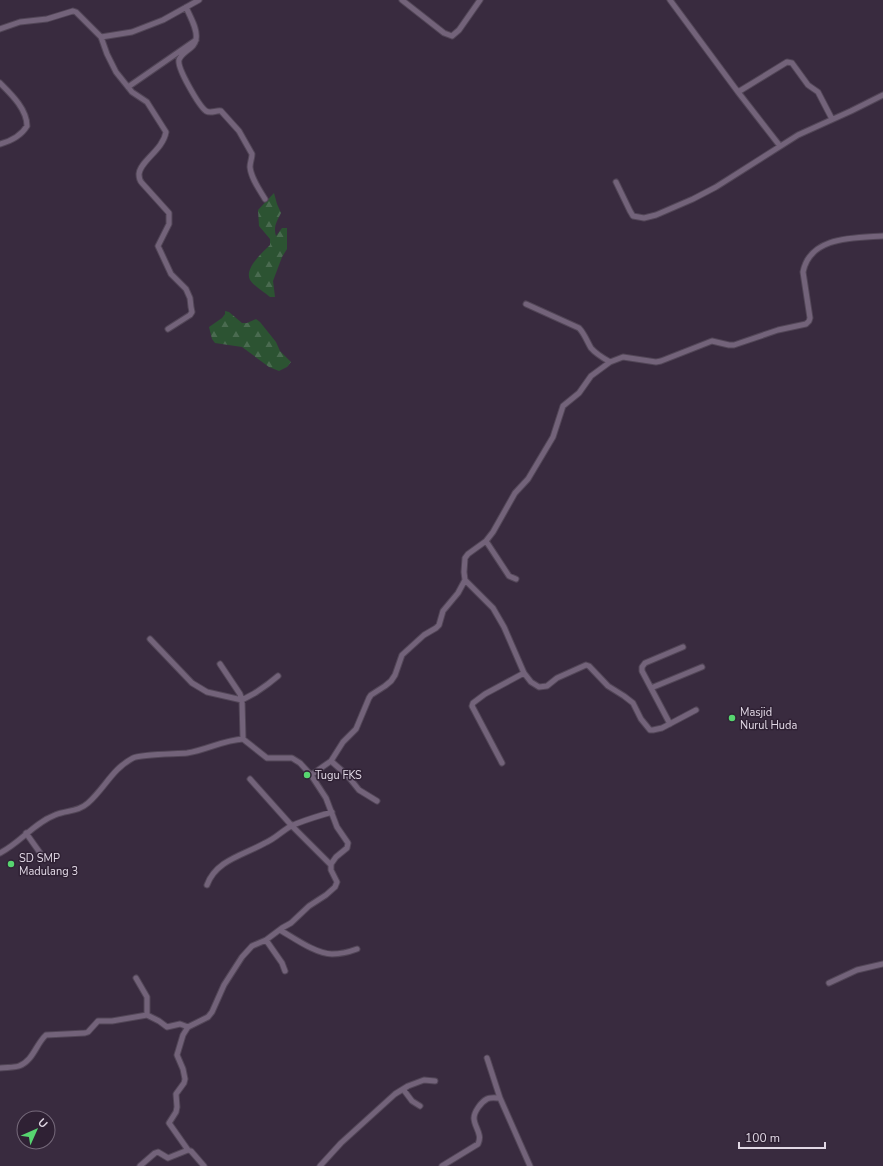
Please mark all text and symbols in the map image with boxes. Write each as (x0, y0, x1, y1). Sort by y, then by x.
place label: Masjid Nurul Huda (740, 705, 797, 733)
marker: Masjid Nurul Huda (727, 713, 737, 723)
place label: Tugu FKS (315, 768, 362, 783)
marker: Tugu FKS (302, 770, 312, 780)
place label: SD SMP Madulang 3 (19, 851, 78, 879)
marker: SD SMP Madulang 3 (6, 859, 16, 869)
north arrow (16, 1110, 56, 1150)
text: U (35, 1115, 51, 1131)
scale bar (739, 1124, 825, 1150)
text: 100 m (745, 1130, 780, 1146)

